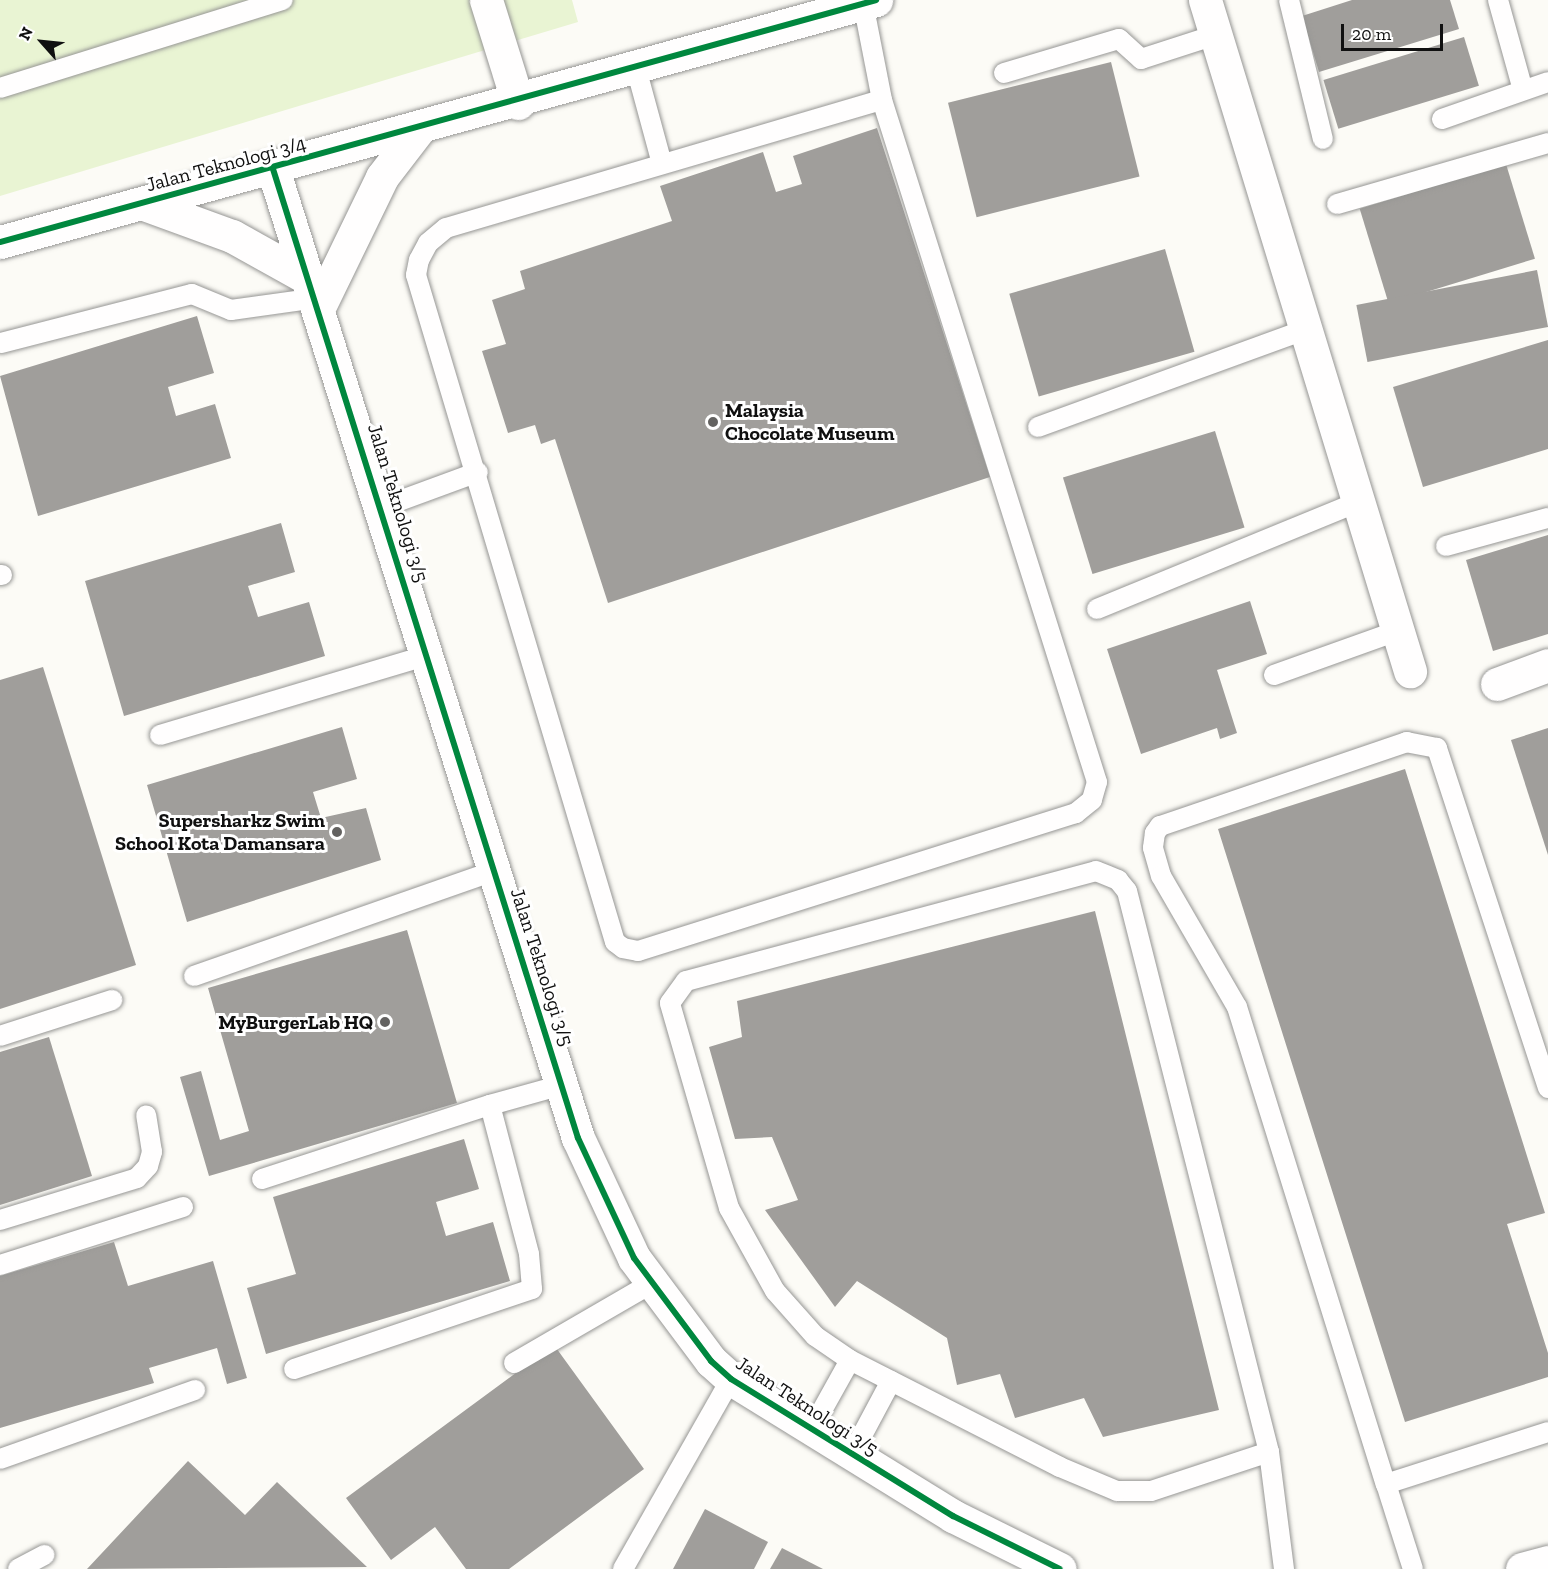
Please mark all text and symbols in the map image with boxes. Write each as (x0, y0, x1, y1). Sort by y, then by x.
north arrow (12, 12, 72, 72)
scale bar (1344, 12, 1446, 50)
text: 20 m (1352, 23, 1391, 45)
text: N (14, 24, 37, 43)
street label: Jalan Teknologi 3/4 (143, 131, 309, 197)
place label: Malaysia Chocolate Museum (725, 398, 894, 445)
marker: Malaysia Chocolate Museum (706, 415, 720, 429)
street label: Jalan Teknologi 3/5 (362, 421, 434, 585)
place label: Supersharkz Swim School Kota Damansara (115, 808, 325, 855)
marker: Supersharkz Swim School Kota Damansara (330, 825, 344, 839)
street label: Jalan Teknologi 3/5 (505, 885, 579, 1049)
place label: MyBurgerLab HQ (218, 1010, 373, 1034)
marker: MyBurgerLab HQ (378, 1015, 392, 1029)
street label: Jalan Teknologi 3/5 (731, 1351, 883, 1461)

